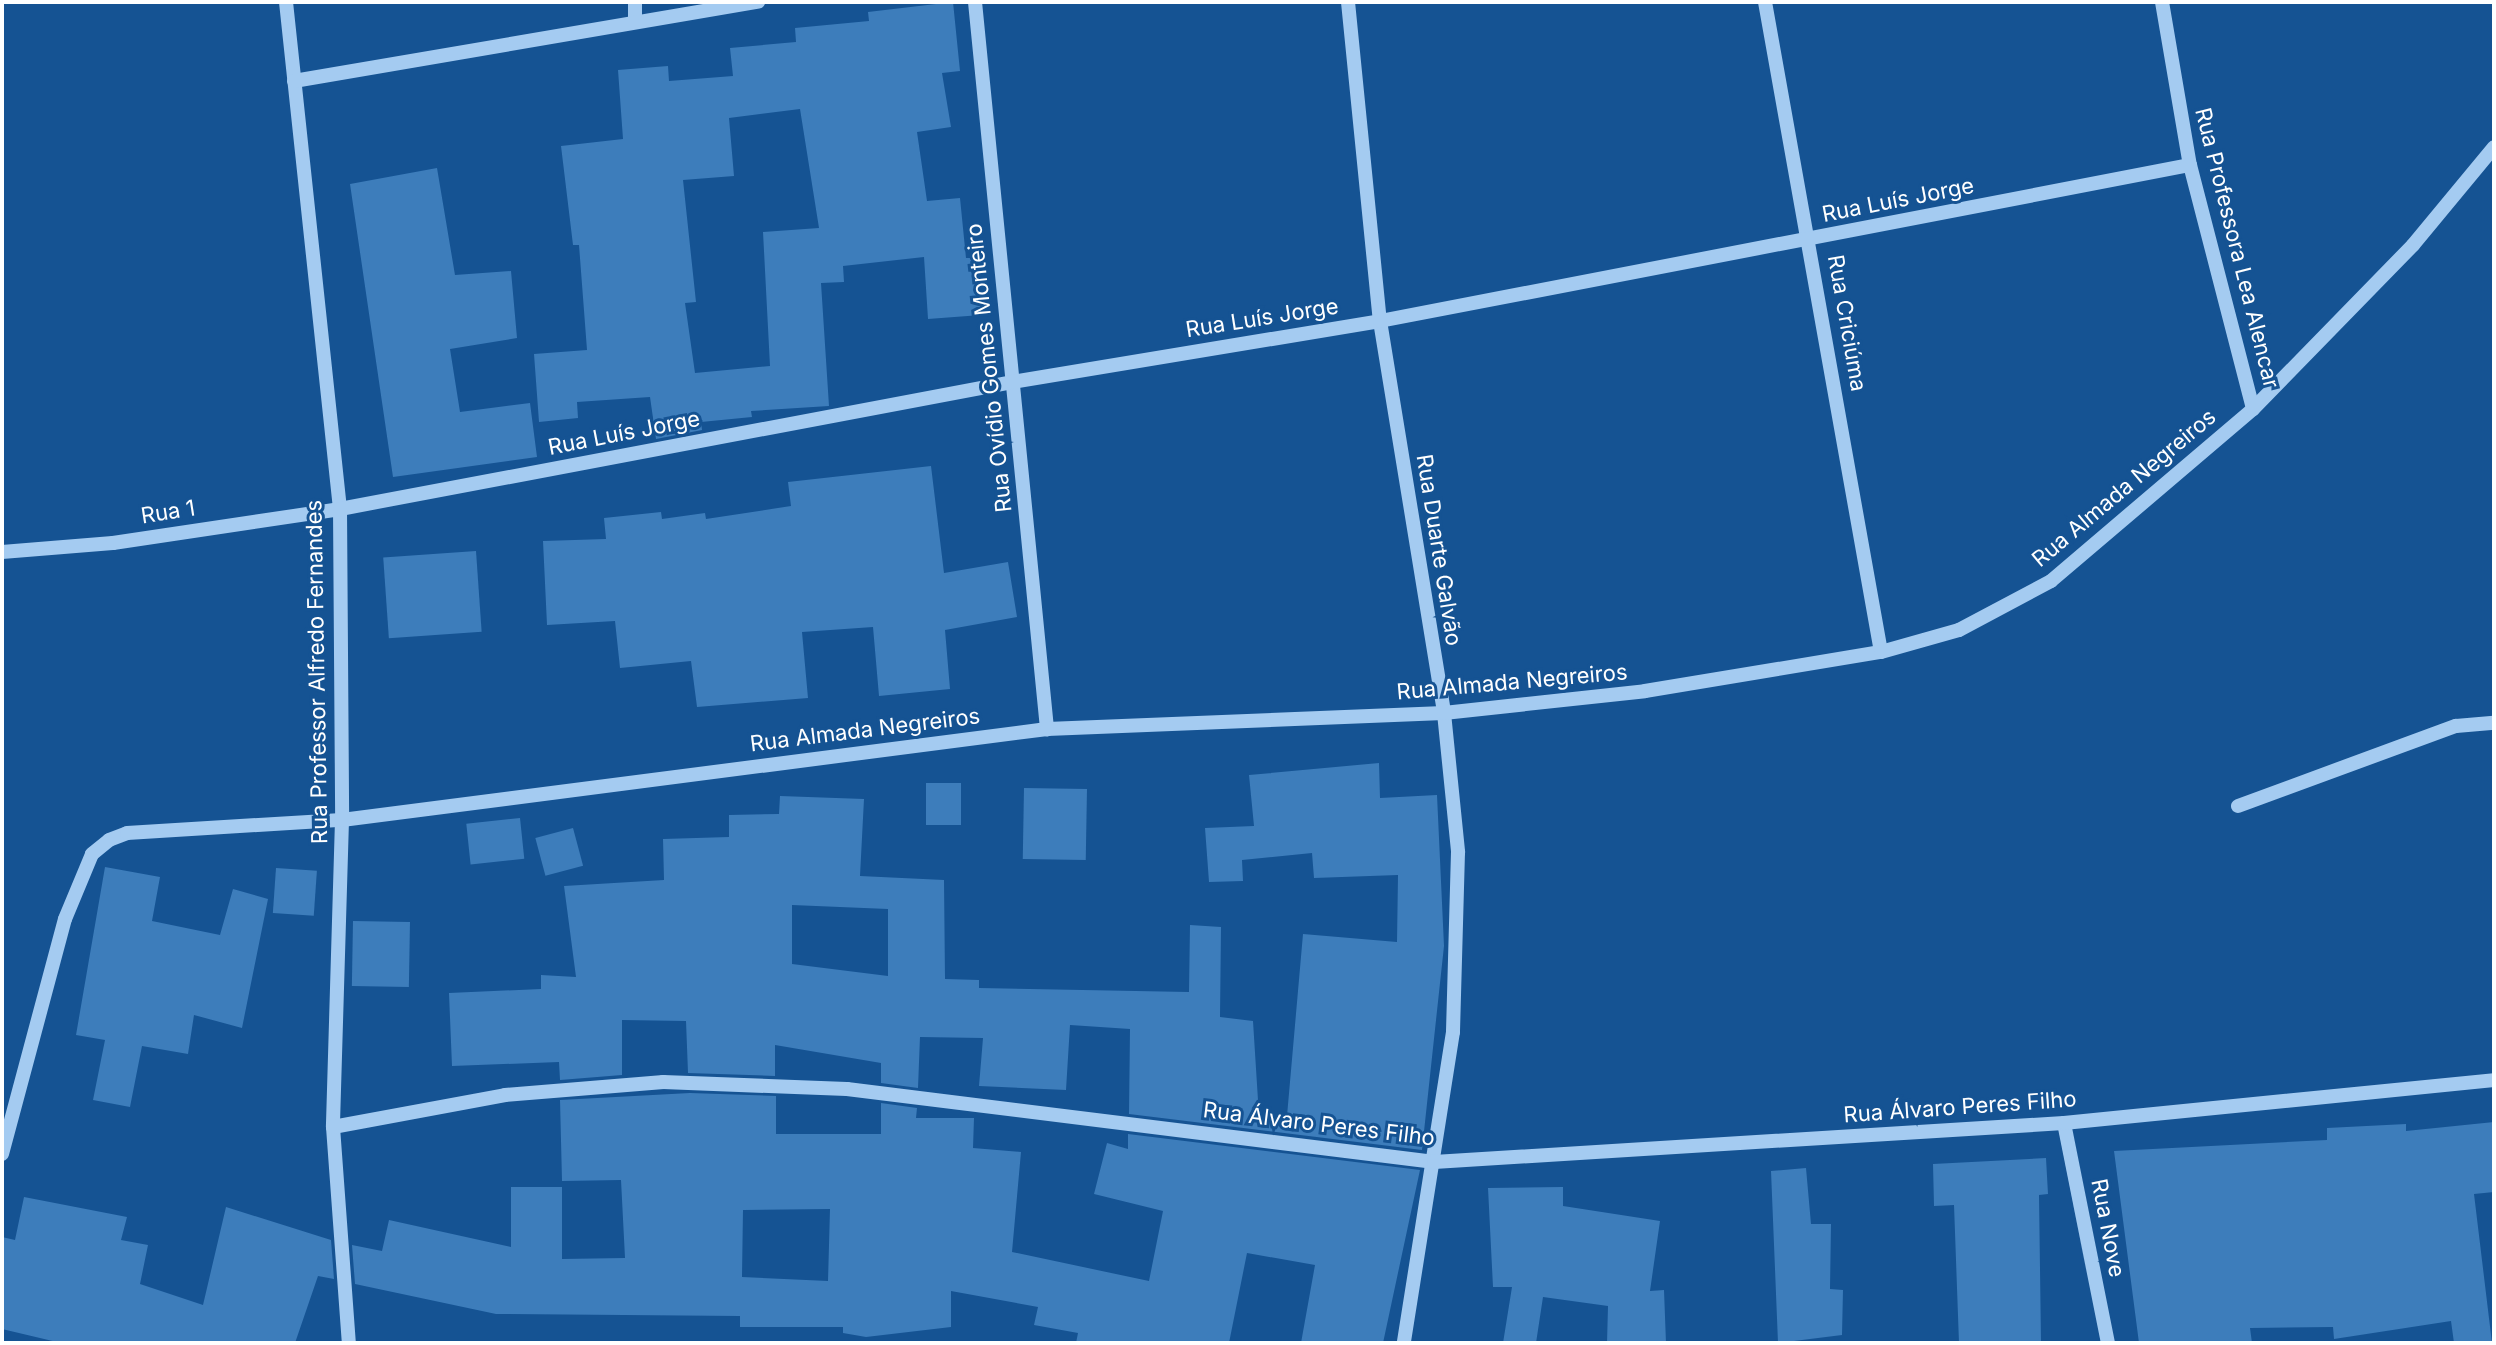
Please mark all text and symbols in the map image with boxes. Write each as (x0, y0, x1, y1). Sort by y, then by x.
street label: Rua Professora Lea Alencar (2189, 105, 2285, 391)
street label: Rua Luís Jorge (1820, 172, 1976, 228)
street label: Rua Ovídio Gomes Monteiro (961, 222, 1017, 514)
street label: Rua Criciúma (1822, 253, 1872, 393)
street label: Rua Luís Jorge (1184, 293, 1340, 343)
street label: Rua Almada Negreiros (2027, 403, 2221, 573)
street label: Rua Luís Jorge (546, 405, 702, 461)
street label: Rua Duarte Galvão (1411, 452, 1467, 648)
street label: Rua 1 (139, 495, 197, 529)
street label: Rua Professor Alfredo Fernandes (301, 500, 333, 844)
street label: Rua Almada Negreiros (1396, 659, 1628, 705)
street label: Rua Almada Negreiros (748, 703, 982, 757)
street label: Rua Álvaro Peres Filho (1843, 1086, 2077, 1128)
street label: Rua Álvaro Peres Filho (1202, 1097, 1436, 1151)
street label: Rua Nove (2086, 1176, 2130, 1280)

